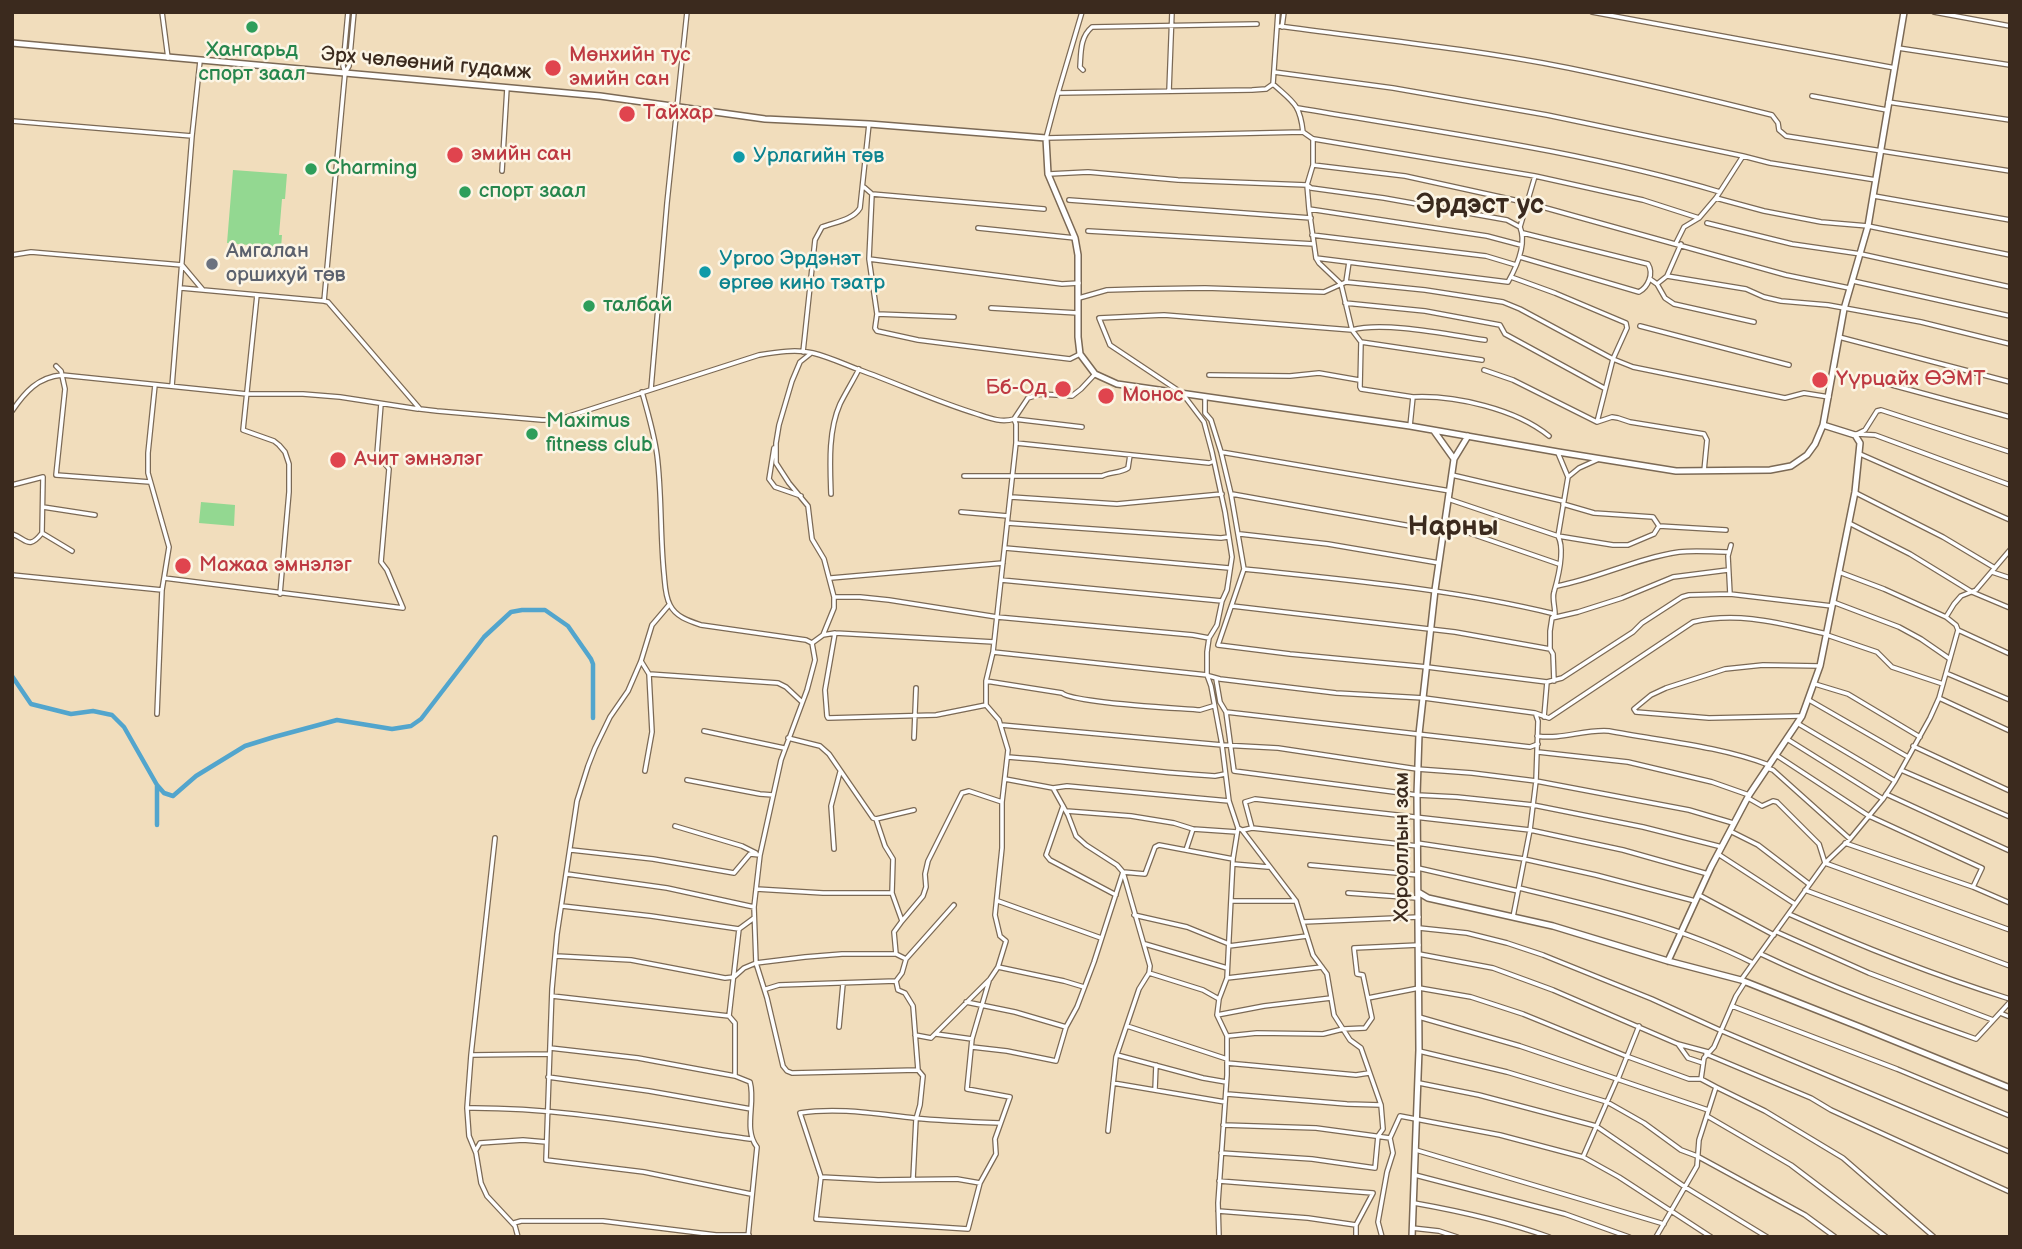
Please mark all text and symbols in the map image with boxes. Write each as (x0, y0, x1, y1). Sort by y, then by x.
marker: Хангарьд спорт заал (244, 19, 260, 35)
place label: Хангарьд спорт заал (198, 38, 306, 88)
street label: Эрх чөлөөний гудамж (320, 42, 532, 86)
place label: Мөнхийн тус эмийн сан (569, 43, 691, 93)
marker: Мөнхийн тус эмийн сан (543, 58, 563, 78)
place label: Тайхар (643, 101, 713, 127)
marker: Тайхар (617, 104, 637, 124)
place label: эмийн сан (471, 142, 572, 168)
place label: Урлагийн төв (753, 144, 884, 170)
marker: эмийн сан (445, 145, 465, 165)
marker: Урлагийн төв (731, 149, 747, 165)
place label: Charming (325, 156, 417, 182)
marker: Charming (303, 161, 319, 177)
place label: спорт заал (479, 179, 586, 205)
marker: спорт заал (457, 184, 473, 200)
district label: Эрдэст ус (1416, 189, 1544, 223)
place label: Амгалан оршихуй төв (226, 239, 346, 289)
place label: Ургоо Эрдэнэт өргөө кино тэатр (719, 247, 885, 297)
marker: Амгалан оршихуй төв (204, 256, 220, 272)
marker: Ургоо Эрдэнэт өргөө кино тэатр (697, 264, 713, 280)
place label: талбай (603, 293, 673, 319)
marker: талбай (581, 298, 597, 314)
place label: Үүрцайх ӨЭМТ (1836, 367, 1985, 393)
marker: Үүрцайх ӨЭМТ (1810, 370, 1830, 390)
place label: Бб-Од (985, 376, 1047, 402)
marker: Бб-Од (1053, 379, 1073, 399)
place label: Монос (1122, 383, 1184, 409)
marker: Монос (1096, 386, 1116, 406)
place label: Maximus fitness club (546, 409, 653, 459)
marker: Maximus fitness club (524, 426, 540, 442)
place label: Ачит эмнэлэг (354, 447, 483, 473)
marker: Ачит эмнэлэг (328, 450, 348, 470)
district label: Нарны (1408, 511, 1498, 545)
place label: Maжаа эмнэлэг (199, 553, 352, 579)
marker: Maжаа эмнэлэг (173, 556, 193, 576)
street label: Хорооллын зам (1390, 772, 1416, 922)

